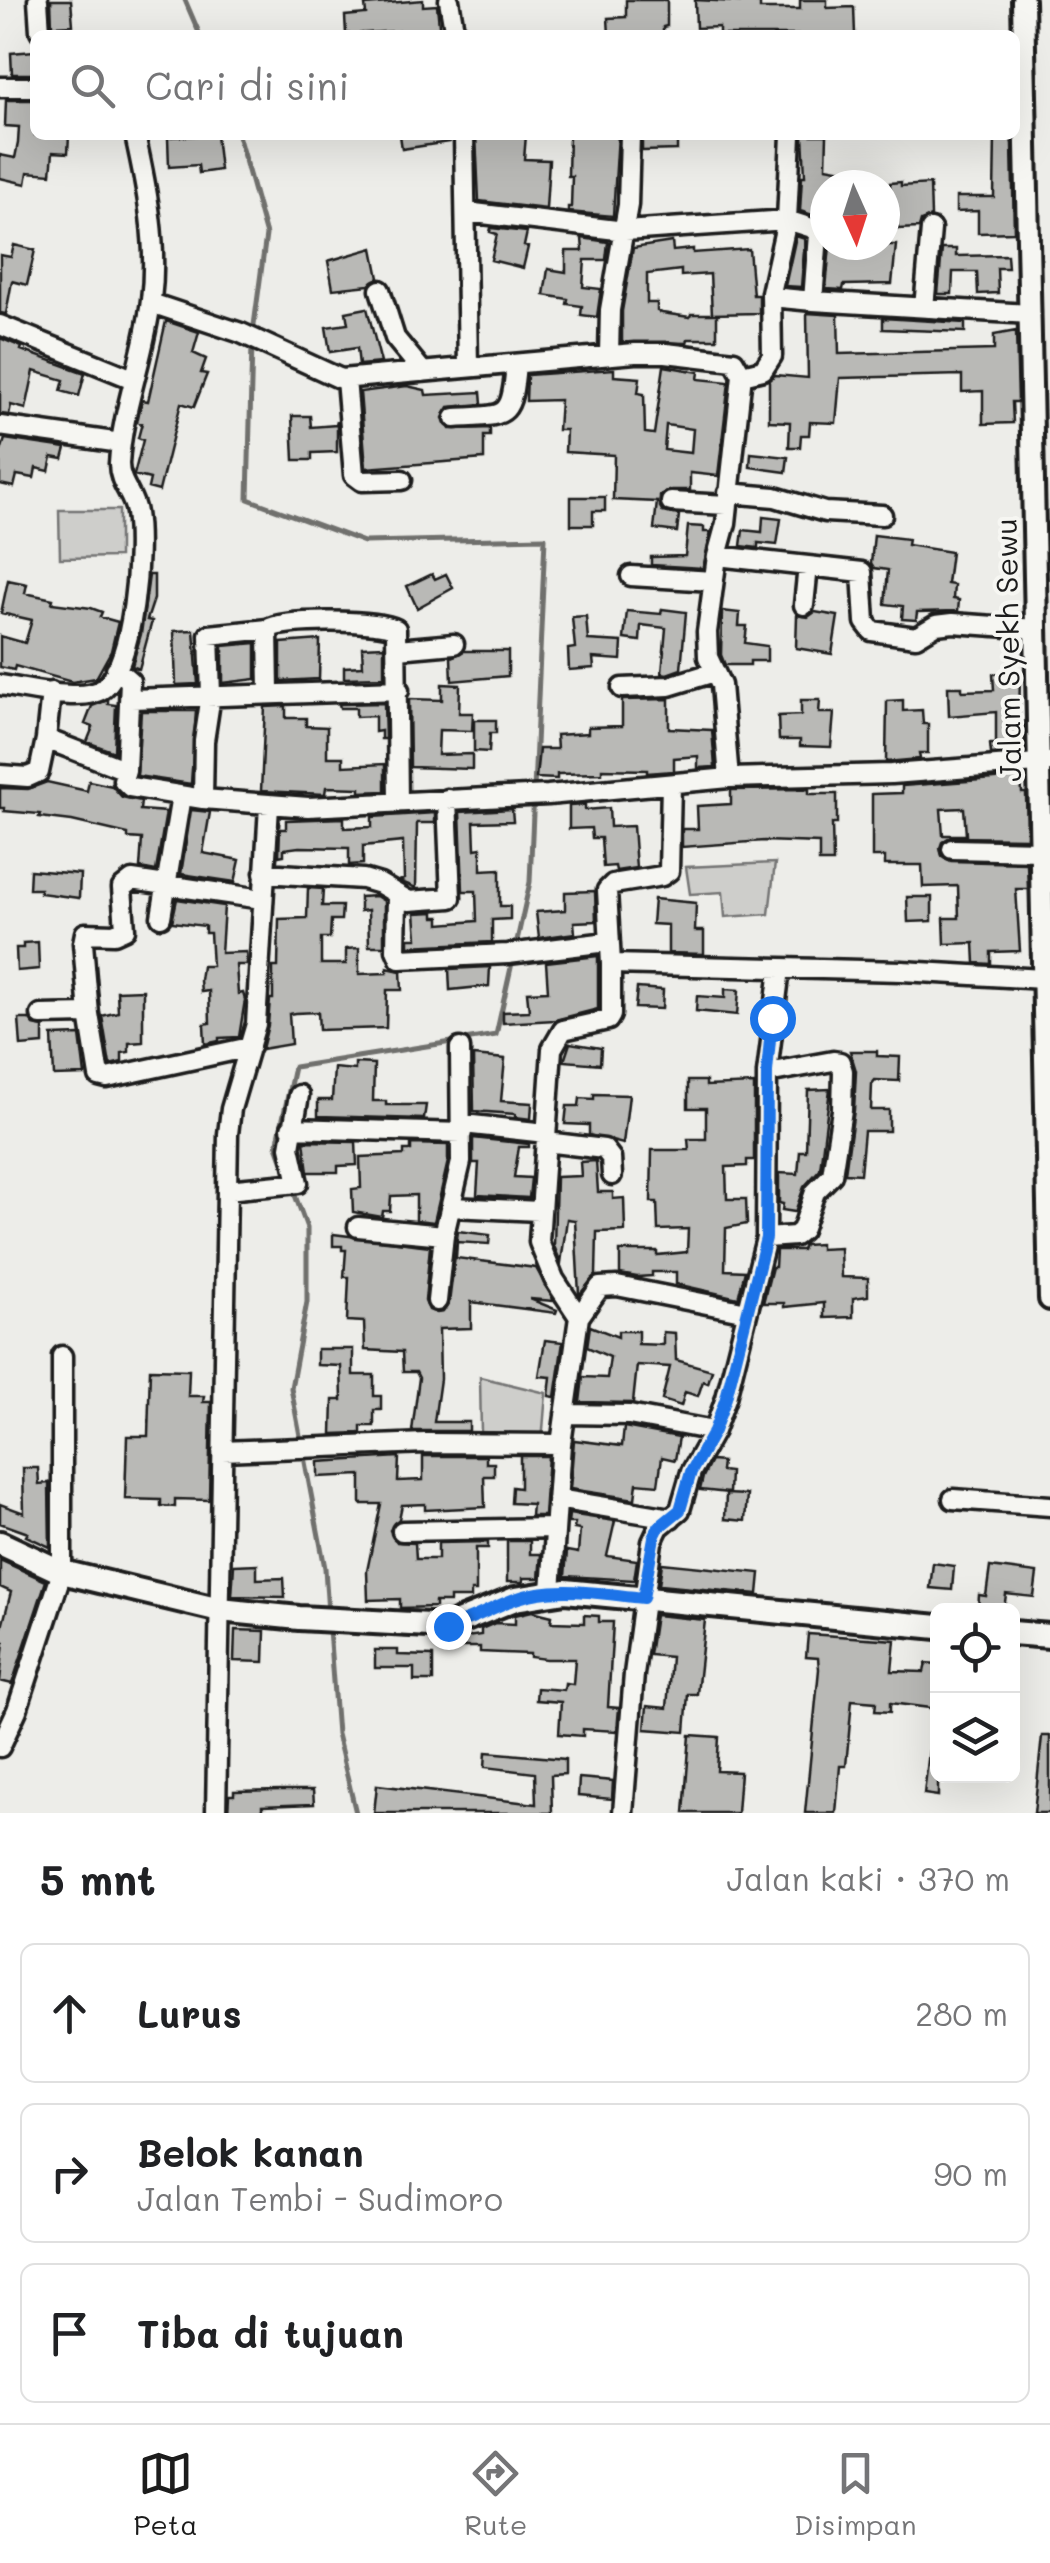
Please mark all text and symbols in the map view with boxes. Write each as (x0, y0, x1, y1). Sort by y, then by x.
search box (30, 30, 1020, 140)
icon: search (65, 58, 120, 113)
text: Cari di sini (145, 60, 349, 110)
north arrow (810, 170, 900, 260)
street label: Jalam Syekh Sewu (985, 518, 1029, 782)
route start (750, 996, 796, 1042)
map controls (930, 1603, 1020, 1783)
button: locate (930, 1603, 1020, 1693)
route end (426, 1604, 472, 1650)
button: layers (930, 1693, 1020, 1783)
text: 5 mnt (40, 1851, 156, 1906)
text: Jalan kaki · 370 m (726, 1857, 1010, 1899)
icon: ahead (42, 1986, 97, 2041)
text: Lurus (137, 1988, 242, 2038)
text: 280 m (915, 1992, 1008, 2034)
text: Belok kanan (137, 2127, 364, 2177)
icon: right (42, 2146, 97, 2201)
text: 90 m (934, 2152, 1008, 2194)
text: Jalan Tembi - Sudimoro (137, 2177, 503, 2219)
icon: arrive (42, 2306, 97, 2361)
text: Tiba di tujuan (137, 2308, 404, 2358)
tab: Peta (133, 2446, 198, 2542)
tab: Rute (464, 2446, 527, 2542)
tab: Disimpan (794, 2446, 917, 2542)

